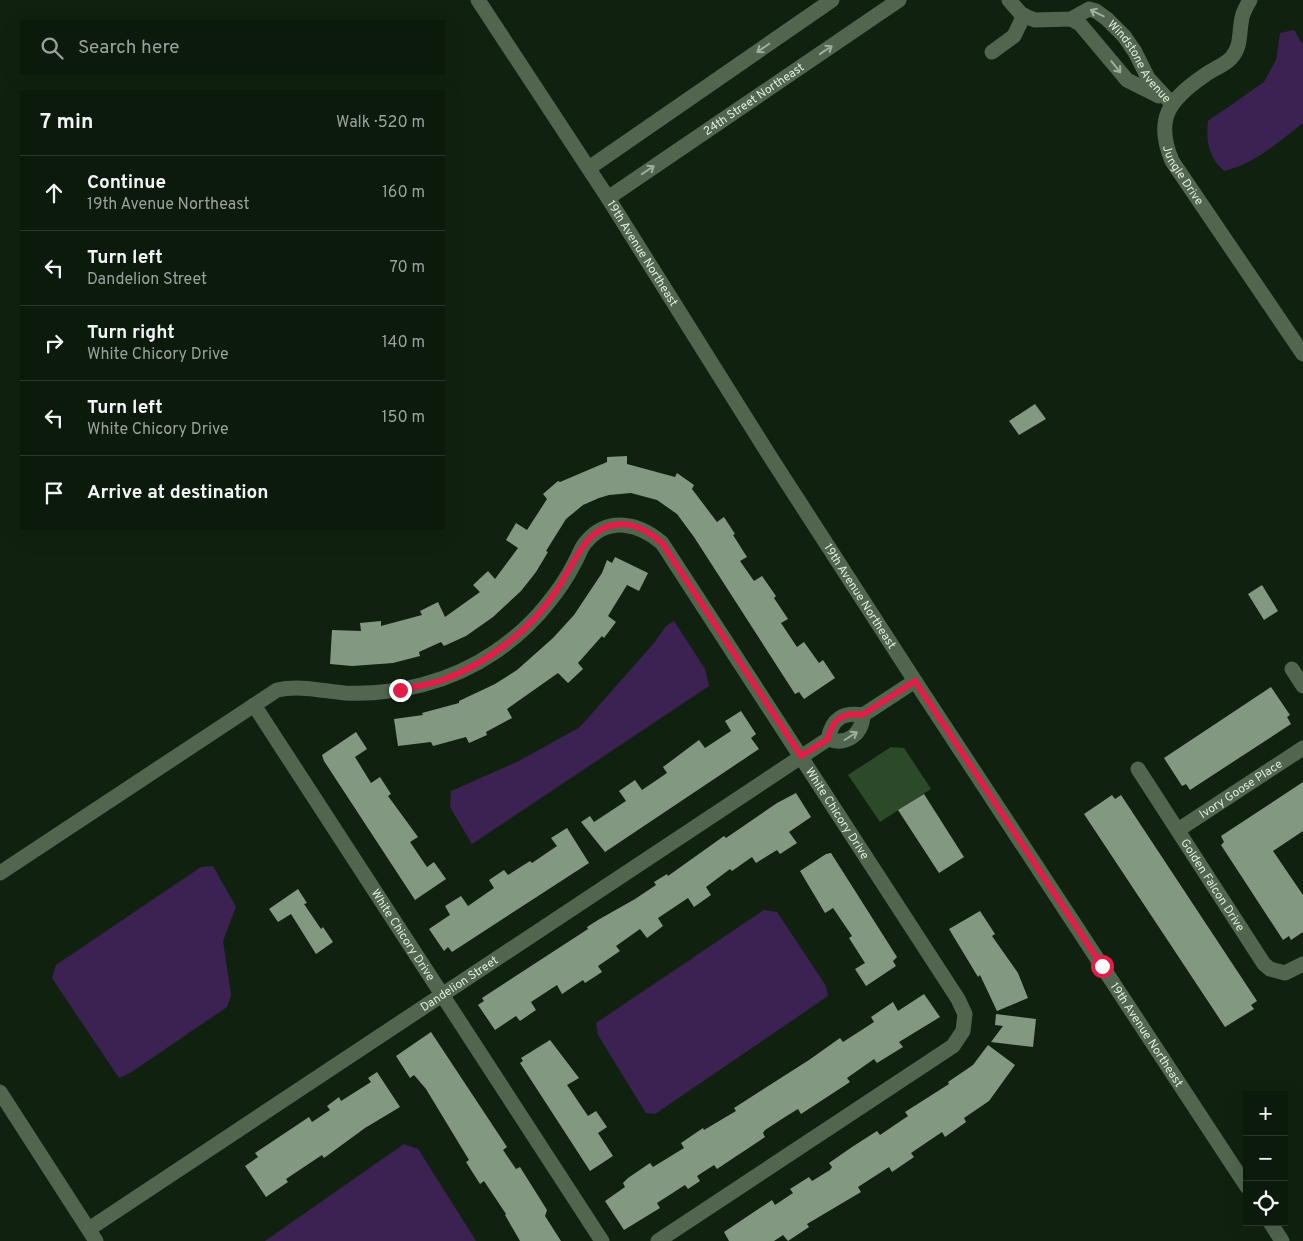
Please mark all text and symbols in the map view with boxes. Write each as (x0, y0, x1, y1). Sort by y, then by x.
one-way arrow (1090, 8, 1105, 18)
street label: Windstone Avenue (1104, 17, 1174, 107)
search box (20, 20, 445, 75)
icon: search (38, 34, 66, 62)
text: Search here (78, 36, 180, 60)
one-way arrow (756, 43, 770, 53)
one-way arrow (819, 45, 833, 55)
street label: 24th Street Northeast (701, 60, 808, 140)
one-way arrow (1110, 61, 1121, 74)
text: 7 min (40, 109, 93, 136)
text: Walk · 520 m (336, 113, 425, 133)
street label: Jungle Drive (1158, 143, 1207, 209)
one-way arrow (641, 165, 655, 175)
text: Continue (87, 171, 166, 195)
icon: ahead (40, 179, 68, 207)
text: 160 m (382, 183, 425, 203)
text: 19th Avenue Northeast (87, 195, 250, 215)
street label: 19th Avenue Northeast (603, 198, 681, 310)
text: Turn left (87, 246, 163, 270)
icon: left (40, 254, 68, 282)
text: 70 m (390, 258, 425, 278)
text: Dandelion Street (87, 270, 207, 290)
text: Turn right (87, 321, 175, 345)
icon: right (40, 329, 68, 357)
text: 140 m (382, 333, 425, 353)
text: White Chicory Drive (87, 345, 229, 365)
text: Turn left (87, 396, 163, 420)
icon: left (40, 404, 68, 432)
text: 150 m (382, 408, 425, 428)
text: White Chicory Drive (87, 420, 229, 440)
icon: arrive (40, 479, 68, 507)
text: Arrive at destination (87, 481, 268, 505)
street label: 19th Avenue Northeast (819, 541, 899, 652)
route end (389, 679, 412, 702)
one-way arrow (844, 730, 858, 740)
street label: Ivory Goose Place (1197, 757, 1286, 823)
street label: White Chicory Drive (801, 765, 872, 863)
street label: Golden Falcon Drive (1176, 836, 1248, 935)
street label: White Chicory Drive (367, 886, 438, 984)
street label: Dandelion Street (418, 953, 502, 1016)
route start (1091, 955, 1114, 978)
street label: 19th Avenue Northeast (1106, 980, 1186, 1090)
map controls (1243, 1091, 1288, 1226)
button: + (1243, 1091, 1288, 1136)
button: − (1243, 1136, 1288, 1181)
button: locate (1243, 1181, 1288, 1226)

